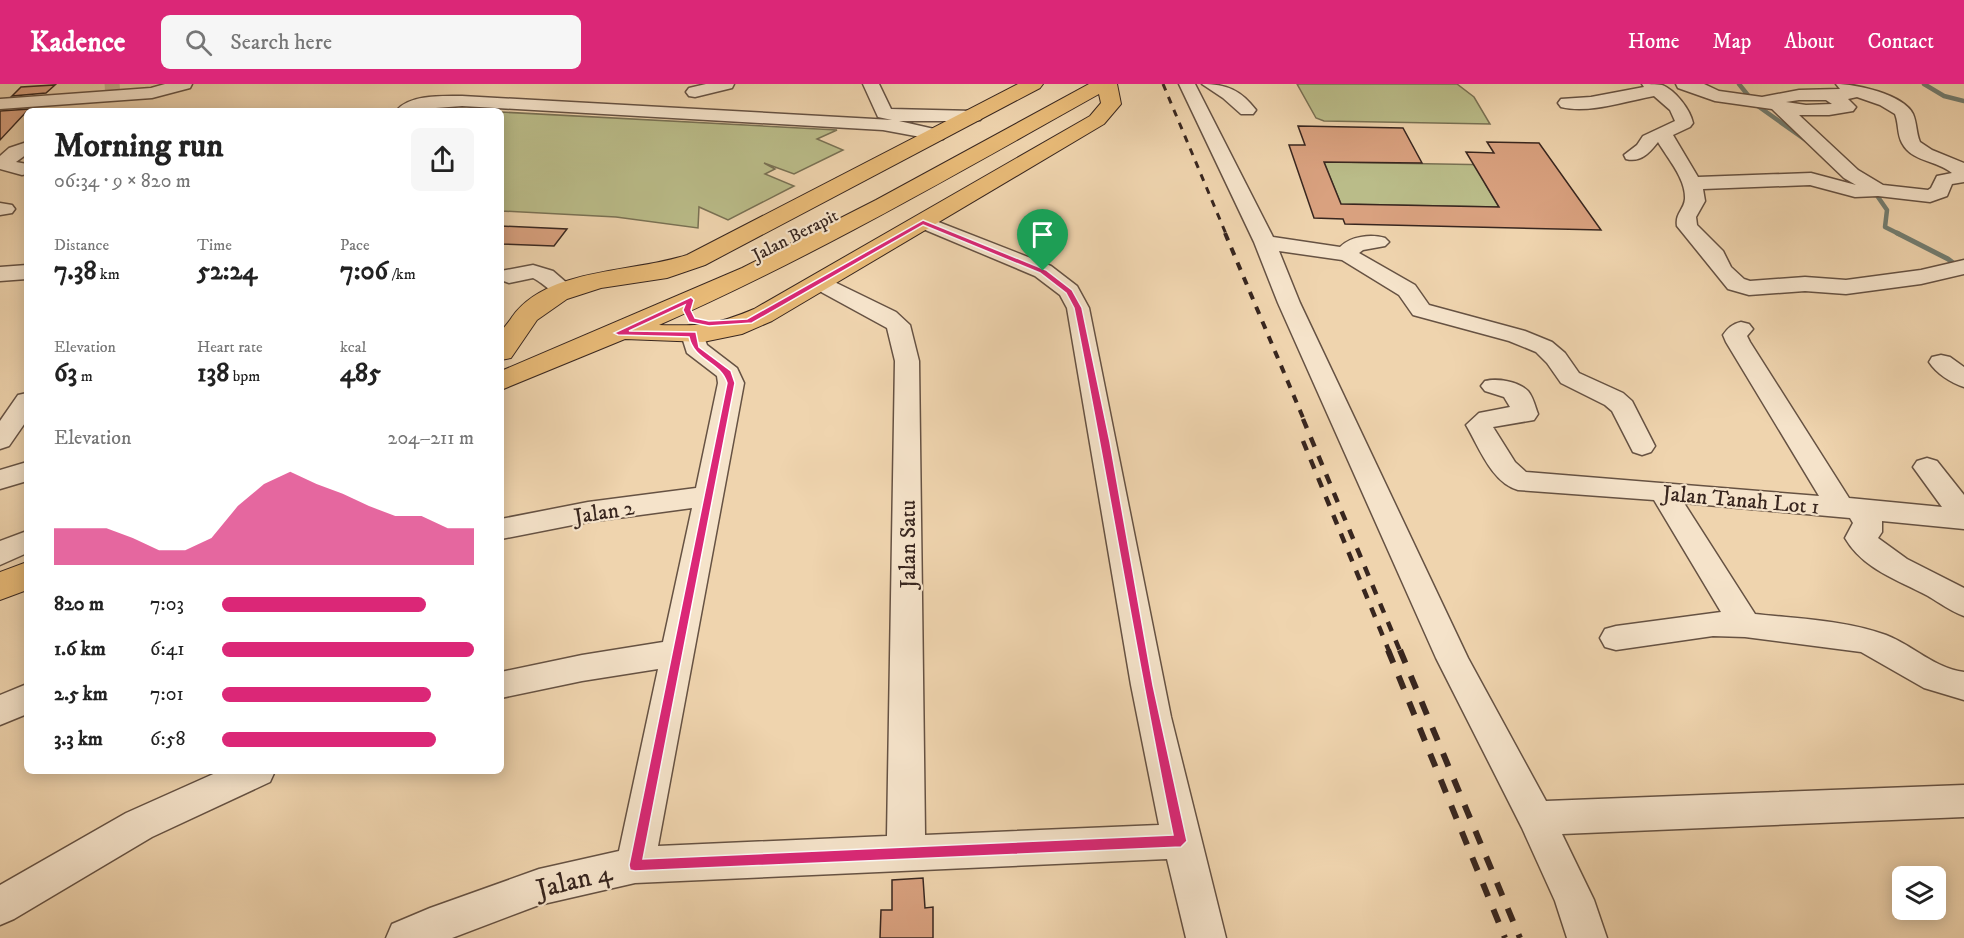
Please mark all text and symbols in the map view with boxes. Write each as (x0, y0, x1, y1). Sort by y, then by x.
search box (161, 15, 581, 69)
text: Kadence (30, 25, 125, 60)
icon: search (182, 26, 215, 59)
text: Search here (230, 29, 332, 56)
text: Home (1628, 29, 1680, 55)
text: Map (1713, 29, 1751, 55)
text: About (1784, 29, 1835, 55)
text: Contact (1868, 29, 1934, 55)
text: Morning run (54, 126, 223, 167)
button: share (411, 128, 474, 191)
text: 06:34 · 9 × 820 m (54, 169, 191, 194)
street label: Jalan Berapit (747, 205, 842, 268)
pin (1017, 209, 1068, 271)
icon: arrive (1026, 218, 1059, 251)
text: Distance (54, 235, 109, 255)
text: Time (197, 235, 232, 255)
text: Pace (340, 235, 370, 255)
text: 7.38 (54, 255, 96, 288)
text: 52:24 (197, 255, 257, 288)
text: 7:06 (340, 255, 388, 288)
text: km (96, 264, 120, 284)
text: /km (388, 264, 416, 284)
text: Elevation (54, 337, 116, 357)
text: Heart rate (197, 337, 263, 357)
text: kcal (340, 337, 366, 357)
text: 63 (54, 357, 77, 390)
text: 138 (197, 357, 229, 390)
text: 485 (340, 357, 381, 390)
text: m (77, 366, 93, 386)
text: bpm (229, 366, 260, 386)
text: Elevation (54, 426, 131, 451)
text: 204–211 m (388, 426, 474, 451)
street label: Jalan Tanah Lot 1 (1659, 480, 1820, 521)
street label: Jalan 2 (570, 494, 636, 531)
street label: Jalan Satu (895, 500, 922, 590)
text: 820 m (54, 592, 104, 617)
text: 7:03 (150, 592, 184, 617)
text: 1.6 km (54, 637, 106, 662)
text: 6:41 (150, 637, 184, 662)
text: 2.5 km (54, 682, 108, 707)
text: 7:01 (150, 682, 184, 707)
text: 3.3 km (54, 727, 103, 752)
text: 6:58 (150, 727, 186, 752)
street label: Jalan 4 (530, 855, 616, 907)
map controls (1892, 866, 1946, 920)
button: layers (1892, 866, 1946, 920)

